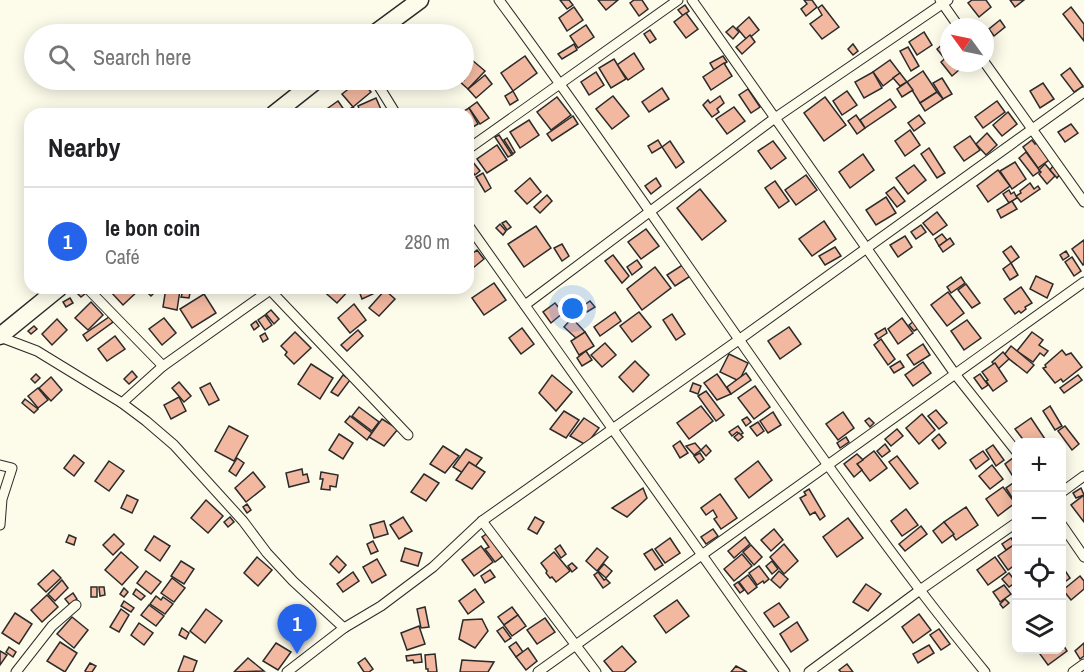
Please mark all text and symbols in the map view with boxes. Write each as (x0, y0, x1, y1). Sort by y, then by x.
north arrow (940, 18, 994, 72)
search box (24, 24, 474, 90)
icon: search (45, 41, 78, 74)
text: Search here (93, 42, 191, 72)
text: Nearby (48, 130, 120, 165)
text: le bon coin (105, 213, 200, 243)
text: 1 (63, 228, 72, 255)
text: 280 m (404, 228, 450, 255)
text: Café (105, 243, 140, 270)
your location (558, 294, 587, 323)
map controls (1012, 438, 1066, 654)
button: + (1012, 438, 1066, 492)
button: − (1012, 492, 1066, 546)
button: locate (1012, 546, 1066, 600)
button: layers (1012, 600, 1066, 654)
pin: 1 (278, 604, 316, 654)

